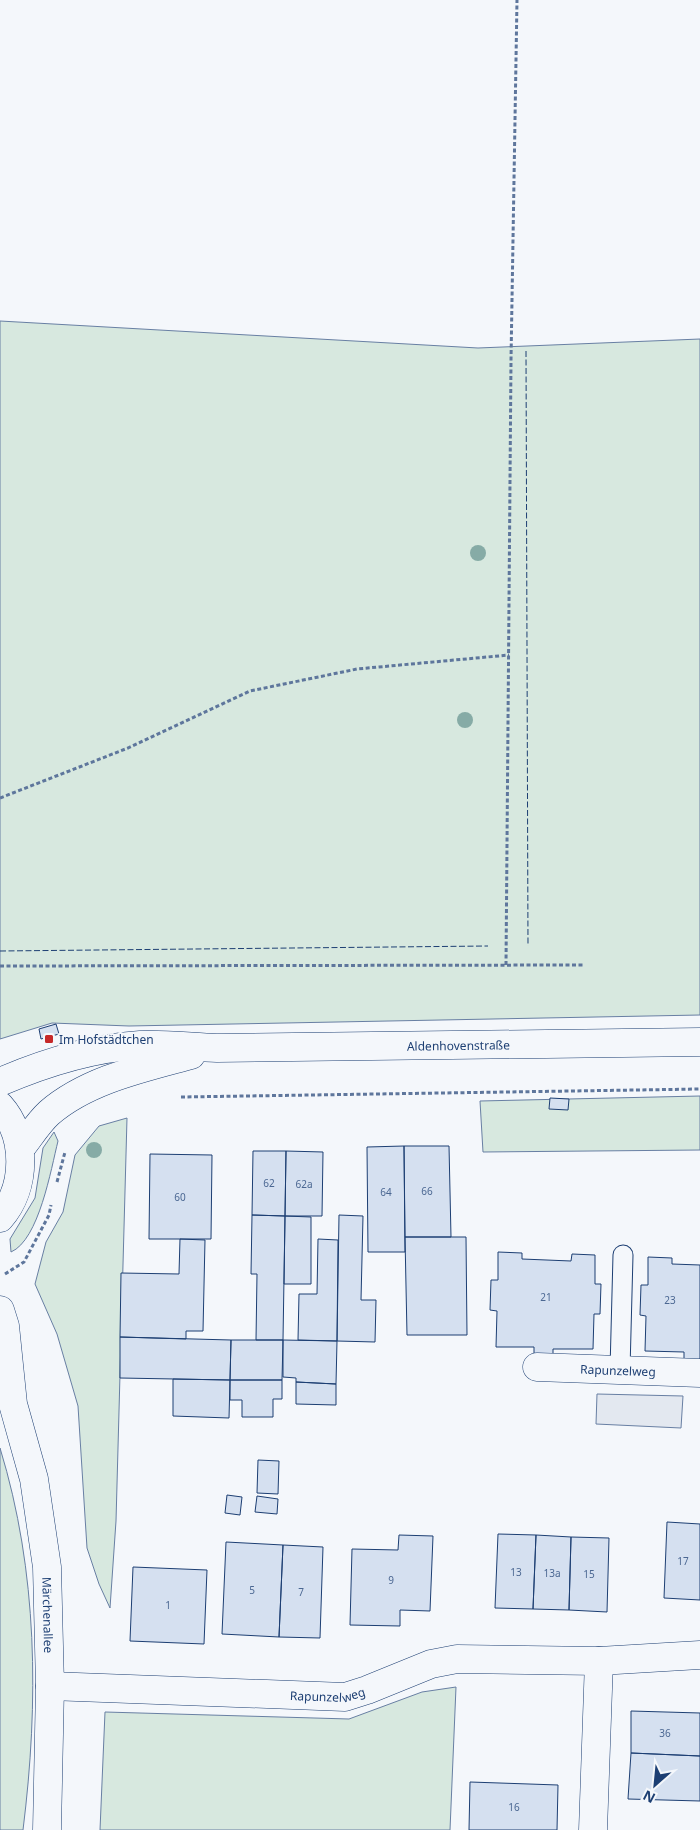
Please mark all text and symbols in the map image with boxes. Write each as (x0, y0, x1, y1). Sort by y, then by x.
place label: Im Hofstädtchen (59, 1031, 154, 1048)
marker: Im Hofstädtchen (43, 1033, 55, 1045)
street label: Aldenhovenstraße (407, 1036, 510, 1054)
house number: 62 (263, 1176, 275, 1190)
house number: 62a (295, 1177, 313, 1191)
house number: 66 (421, 1184, 433, 1198)
house number: 64 (380, 1185, 392, 1199)
house number: 60 (174, 1190, 186, 1204)
house number: 21 (540, 1290, 552, 1304)
house number: 23 (664, 1293, 676, 1307)
street label: Rapunzelweg (580, 1360, 656, 1380)
house number: 17 (677, 1554, 689, 1568)
house number: 13 (510, 1565, 522, 1579)
house number: 13a (543, 1566, 561, 1580)
house number: 15 (583, 1567, 595, 1581)
house number: 9 (388, 1573, 394, 1587)
street label: Märchenallee (39, 1577, 58, 1654)
house number: 5 (249, 1583, 255, 1597)
house number: 7 (298, 1585, 304, 1599)
house number: 1 (165, 1598, 171, 1612)
street label: Rapunzelweg (290, 1683, 367, 1706)
house number: 36 (659, 1726, 671, 1740)
north arrow (630, 1760, 680, 1810)
text: N (639, 1786, 658, 1808)
house number: 16 (508, 1800, 520, 1814)

